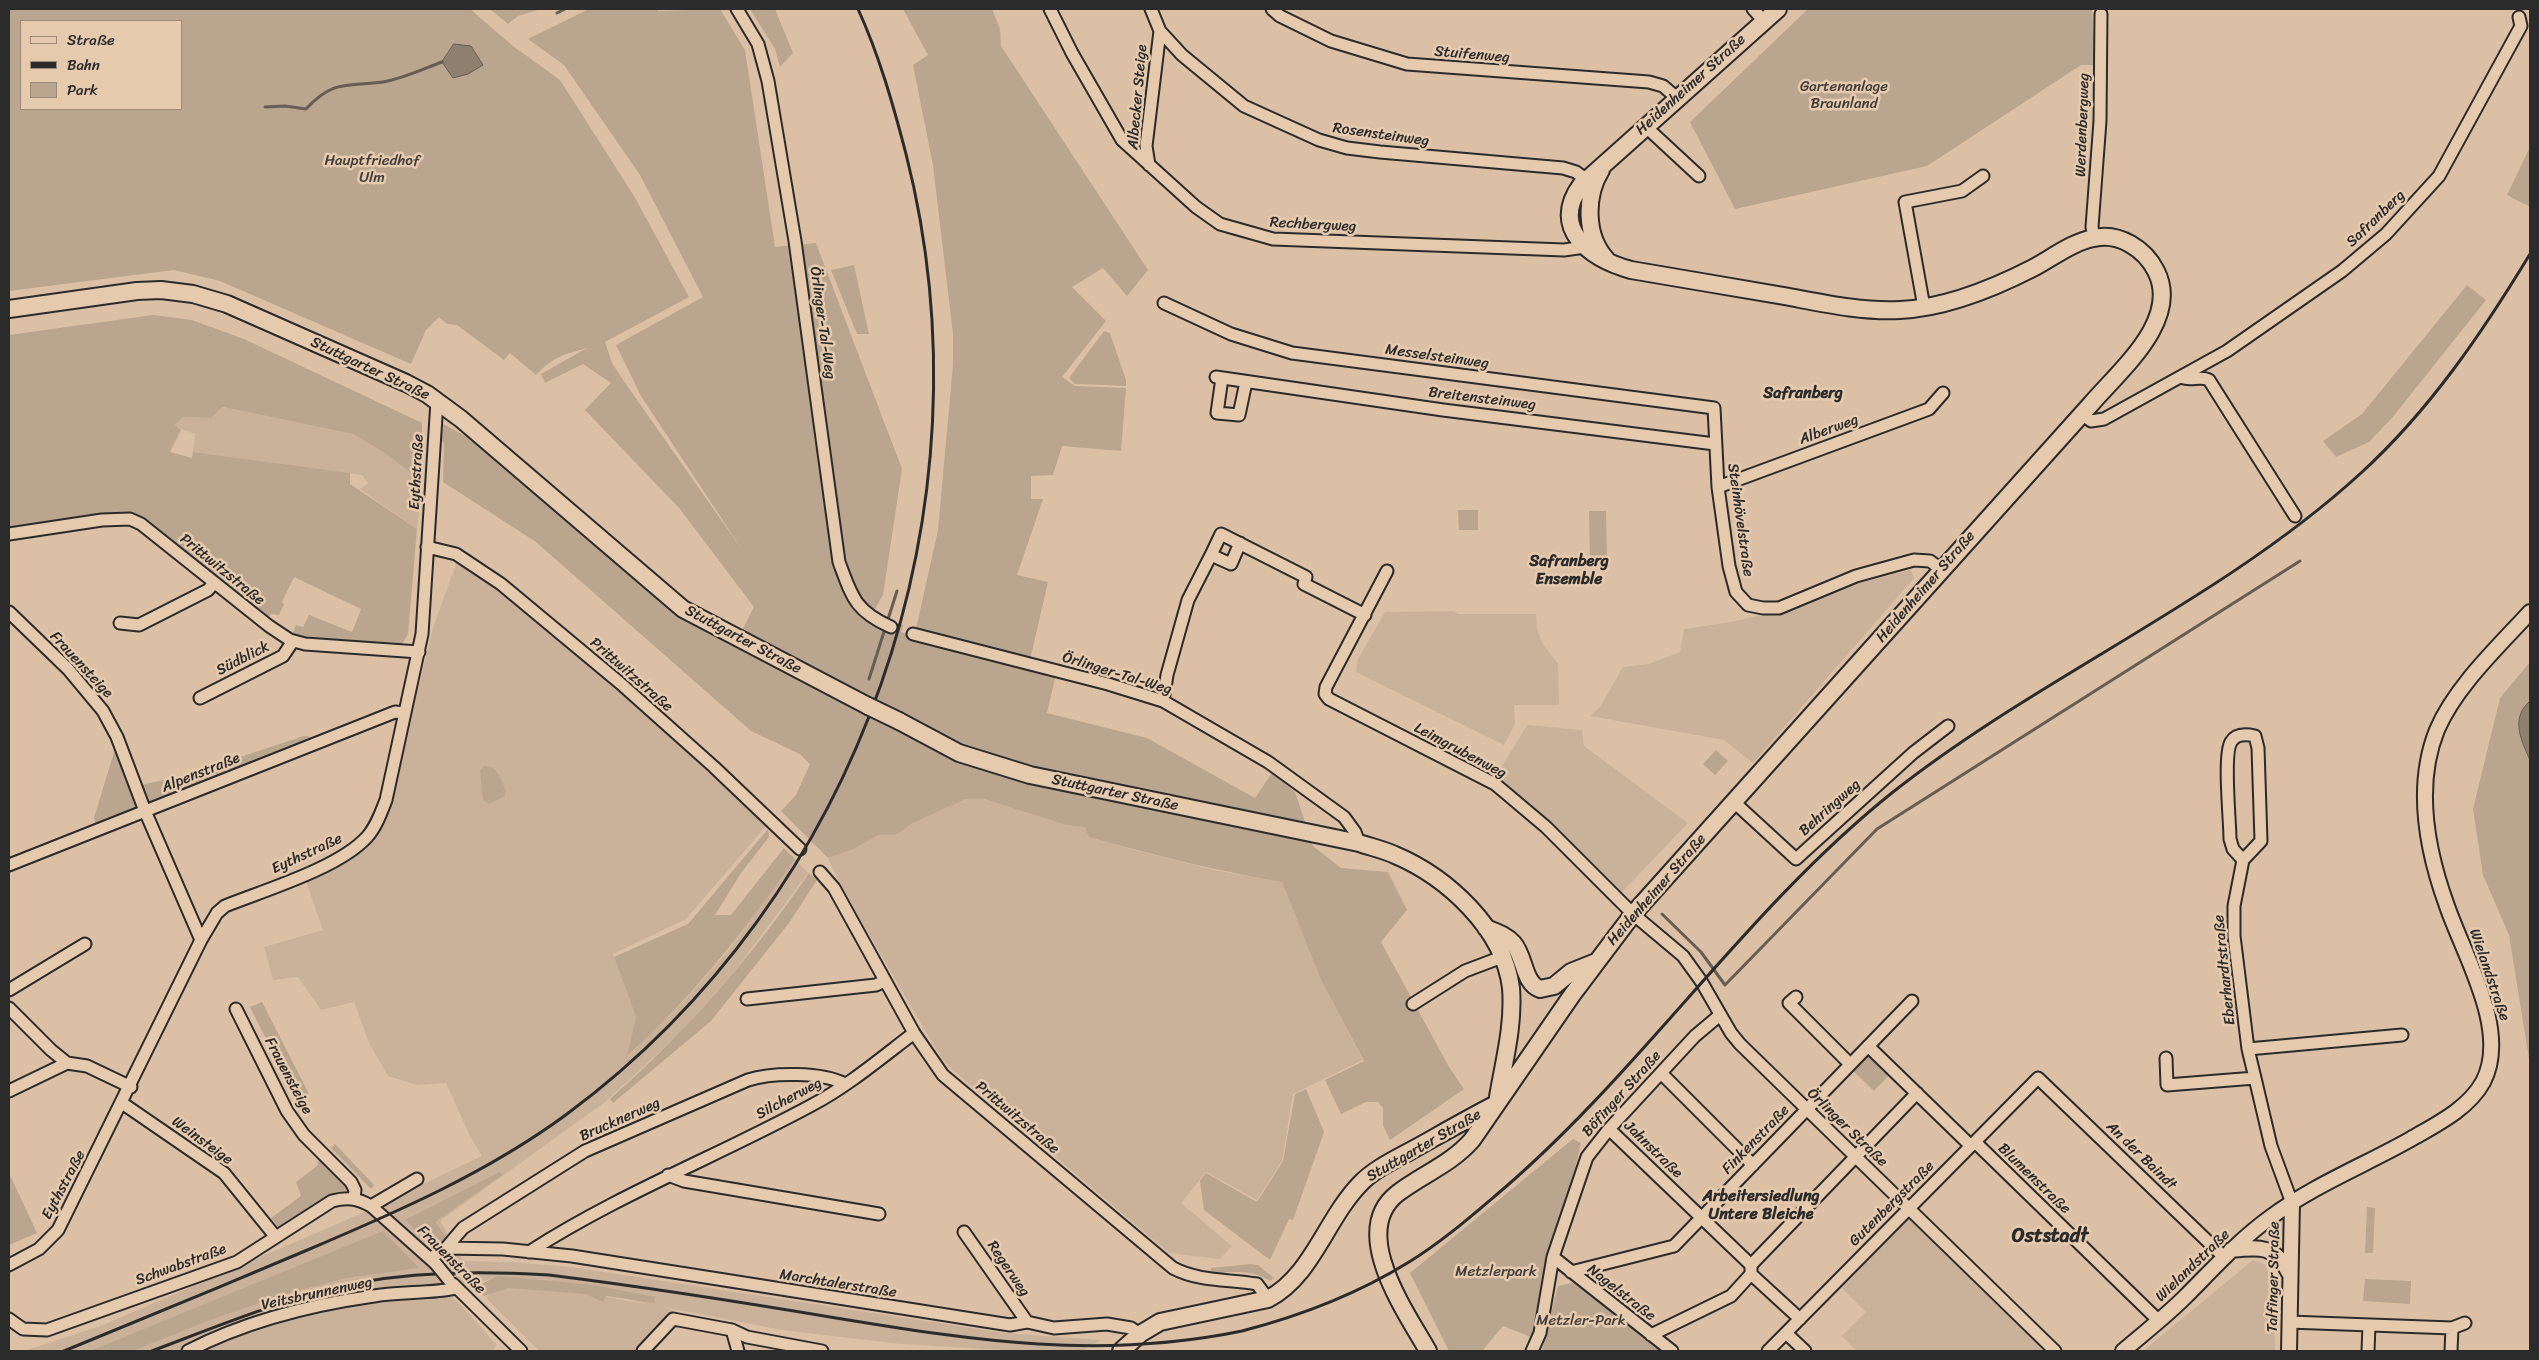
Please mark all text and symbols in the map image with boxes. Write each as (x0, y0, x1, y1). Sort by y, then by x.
legend (20, 20, 182, 110)
text: Straße (67, 27, 115, 53)
street label: Heidenheimer Straße (1632, 31, 1750, 139)
street label: Stuifenweg (1434, 43, 1510, 67)
street label: Albecker Steige (1124, 44, 1152, 150)
text: Bahn (67, 52, 100, 78)
street label: Werdenbergweg (2072, 73, 2094, 177)
text: Park (67, 77, 98, 103)
park label: Gartenanlage Braunland (1800, 78, 1888, 113)
street label: Rosensteinweg (1332, 119, 1430, 151)
park label: Hauptfriedhof Ulm (324, 152, 420, 187)
street label: Safranberg (2343, 187, 2409, 251)
street label: Rechbergweg (1269, 214, 1357, 236)
street label: Örlinger-Tal-Weg (805, 265, 839, 381)
street label: Stuttgarter Straße (308, 334, 432, 404)
street label: Messelsteinweg (1384, 341, 1490, 373)
street label: Breitensteinweg (1427, 383, 1537, 415)
district label: Safranberg (1763, 384, 1843, 404)
street label: Alberweg (1797, 411, 1861, 449)
street label: Eythstraße (406, 434, 428, 510)
street label: Steinhövelstraße (1723, 462, 1757, 578)
street label: Heidenheimer Straße (1873, 528, 1979, 646)
street label: Prittwitzstraße (176, 530, 268, 610)
district label: Safranberg Ensemble (1529, 552, 1609, 590)
street label: Stuttgarter Straße (682, 602, 804, 678)
street label: Frauensteige (46, 628, 116, 702)
street label: Prittwitzstraße (586, 634, 676, 716)
street label: Südblick (213, 638, 273, 680)
street label: Örlinger-Tal-Weg (1060, 649, 1174, 699)
street label: Leimgrubenweg (1411, 719, 1509, 783)
street label: Alpenstraße (159, 749, 243, 797)
street label: Stuttgarter Straße (1050, 771, 1180, 815)
street label: Behringweg (1796, 776, 1864, 840)
street label: Eythstraße (269, 830, 345, 878)
street label: Heidenheimer Straße (1604, 831, 1710, 949)
street label: Eberhardtstraße (2210, 914, 2240, 1026)
street label: Wielandstraße (2465, 926, 2513, 1024)
street label: Frauensteige (260, 1034, 316, 1118)
street label: Böfinger Straße (1579, 1047, 1665, 1141)
street label: Silcherweg (753, 1074, 825, 1124)
street label: Prittwitzstraße (971, 1078, 1063, 1158)
street label: Örlinger Straße (1803, 1085, 1891, 1171)
street label: Brucknerweg (577, 1094, 663, 1146)
street label: Finkenstraße (1718, 1102, 1794, 1178)
street label: Stuttgarter Straße (1364, 1106, 1484, 1186)
street label: Weinsteige (168, 1113, 236, 1169)
street label: Jahnstraße (1620, 1118, 1686, 1182)
street label: An der Baindt (2102, 1118, 2180, 1194)
street label: Blumenstraße (1994, 1140, 2074, 1218)
street label: Eythstraße (38, 1147, 90, 1223)
street label: Gutenbergstraße (1846, 1158, 1938, 1250)
district label: Arbeitersiedlung Untere Bleiche (1702, 1187, 1820, 1225)
street label: Talfinger Straße (2264, 1221, 2284, 1333)
street label: Frauenstraße (413, 1222, 489, 1298)
district label: Oststadt (2012, 1225, 2088, 1249)
street label: Wielandstraße (2152, 1226, 2234, 1306)
street label: Regerweg (983, 1238, 1033, 1300)
street label: Schwabstraße (133, 1240, 229, 1290)
street label: Nagelstraße (1583, 1261, 1659, 1325)
park label: Metzlerpark (1455, 1263, 1537, 1281)
street label: Marchtalerstraße (778, 1266, 898, 1302)
street label: Veitsbrunnenweg (260, 1273, 374, 1315)
park label: Metzler-Park (1536, 1312, 1626, 1330)

